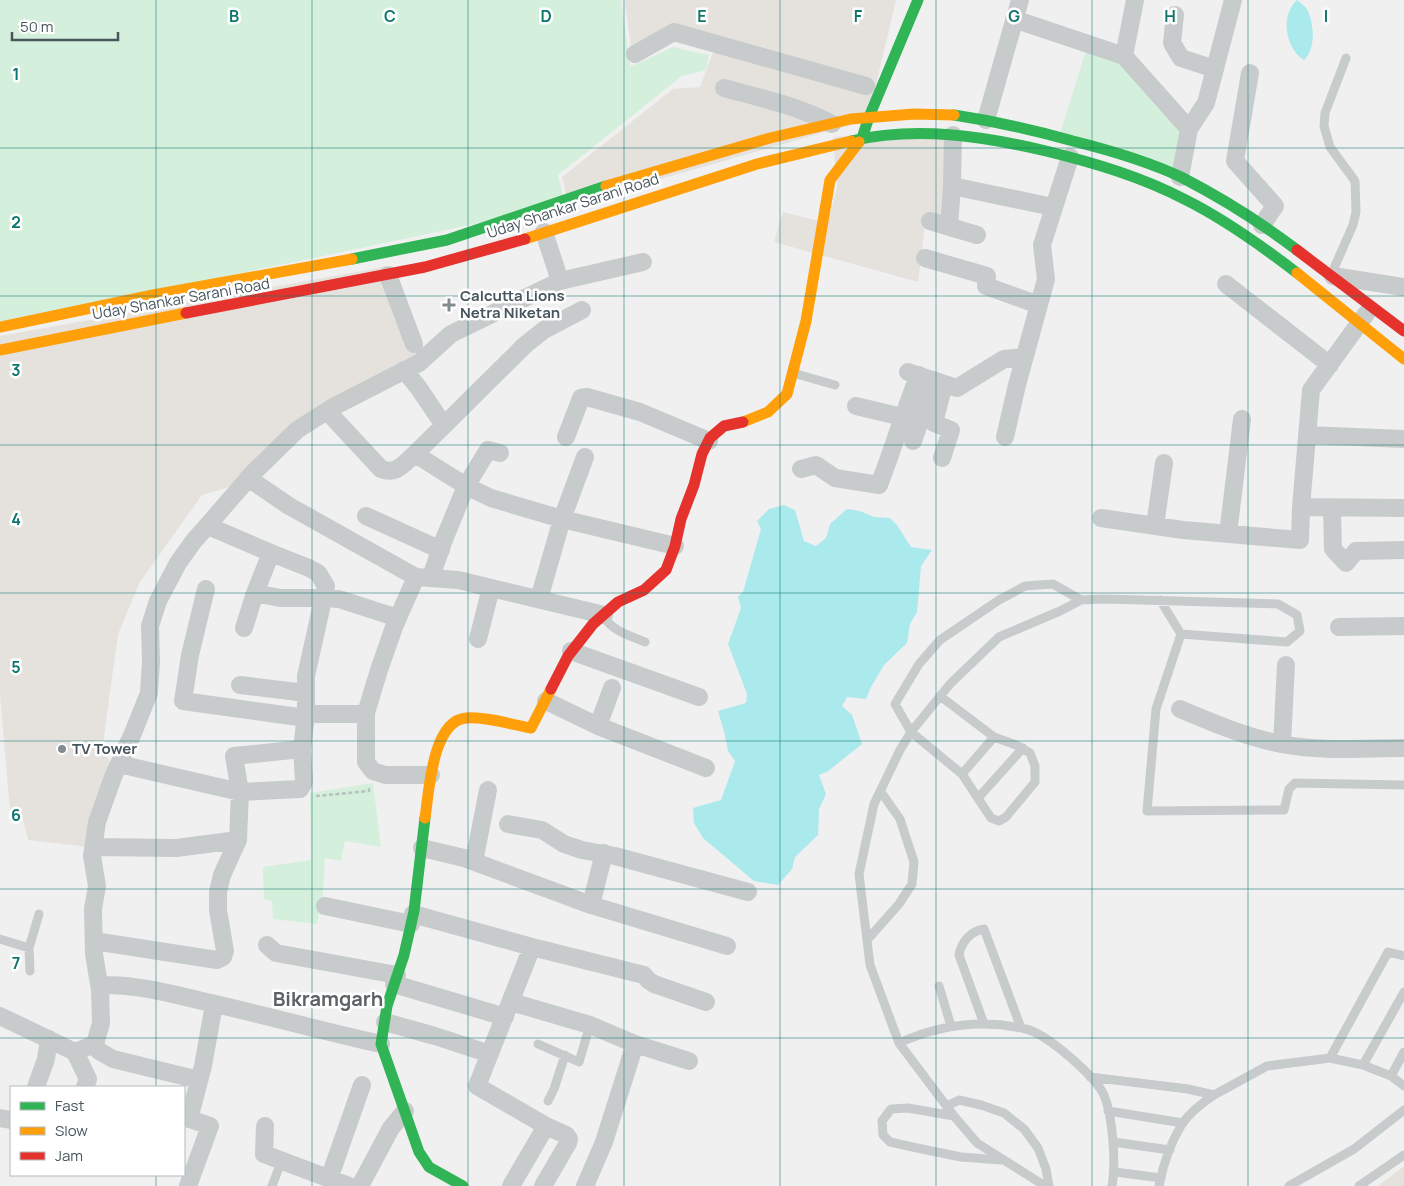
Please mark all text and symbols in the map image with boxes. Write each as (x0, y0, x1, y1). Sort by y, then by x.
text: B (229, 5, 239, 27)
text: C (384, 5, 396, 27)
text: D (540, 5, 552, 27)
text: E (697, 5, 707, 27)
text: F (854, 5, 863, 27)
text: G (1008, 5, 1020, 27)
text: H (1164, 5, 1176, 27)
text: I (1324, 5, 1328, 27)
scale bar (12, 10, 119, 42)
text: 50 m (20, 16, 54, 37)
text: 1 (12, 63, 20, 85)
street label: Uday Shankar Sarani Road (484, 168, 662, 243)
text: 2 (11, 211, 21, 233)
street label: Uday Shankar Sarani Road (91, 273, 271, 324)
place label: Calcutta Lions Netra Niketan (460, 285, 565, 323)
marker: Calcutta Lions Netra Niketan (442, 298, 456, 312)
text: 3 (11, 359, 21, 381)
text: 4 (11, 508, 21, 530)
text: 5 (11, 656, 21, 678)
place label: TV Tower (72, 738, 137, 759)
marker: TV Tower (56, 743, 68, 755)
text: 6 (11, 804, 21, 826)
text: 7 (12, 952, 20, 974)
district label: Bikramgarh (273, 985, 383, 1012)
legend (10, 1086, 185, 1176)
text: Fast (55, 1095, 84, 1116)
text: Slow (55, 1120, 88, 1141)
text: Jam (55, 1145, 83, 1166)

